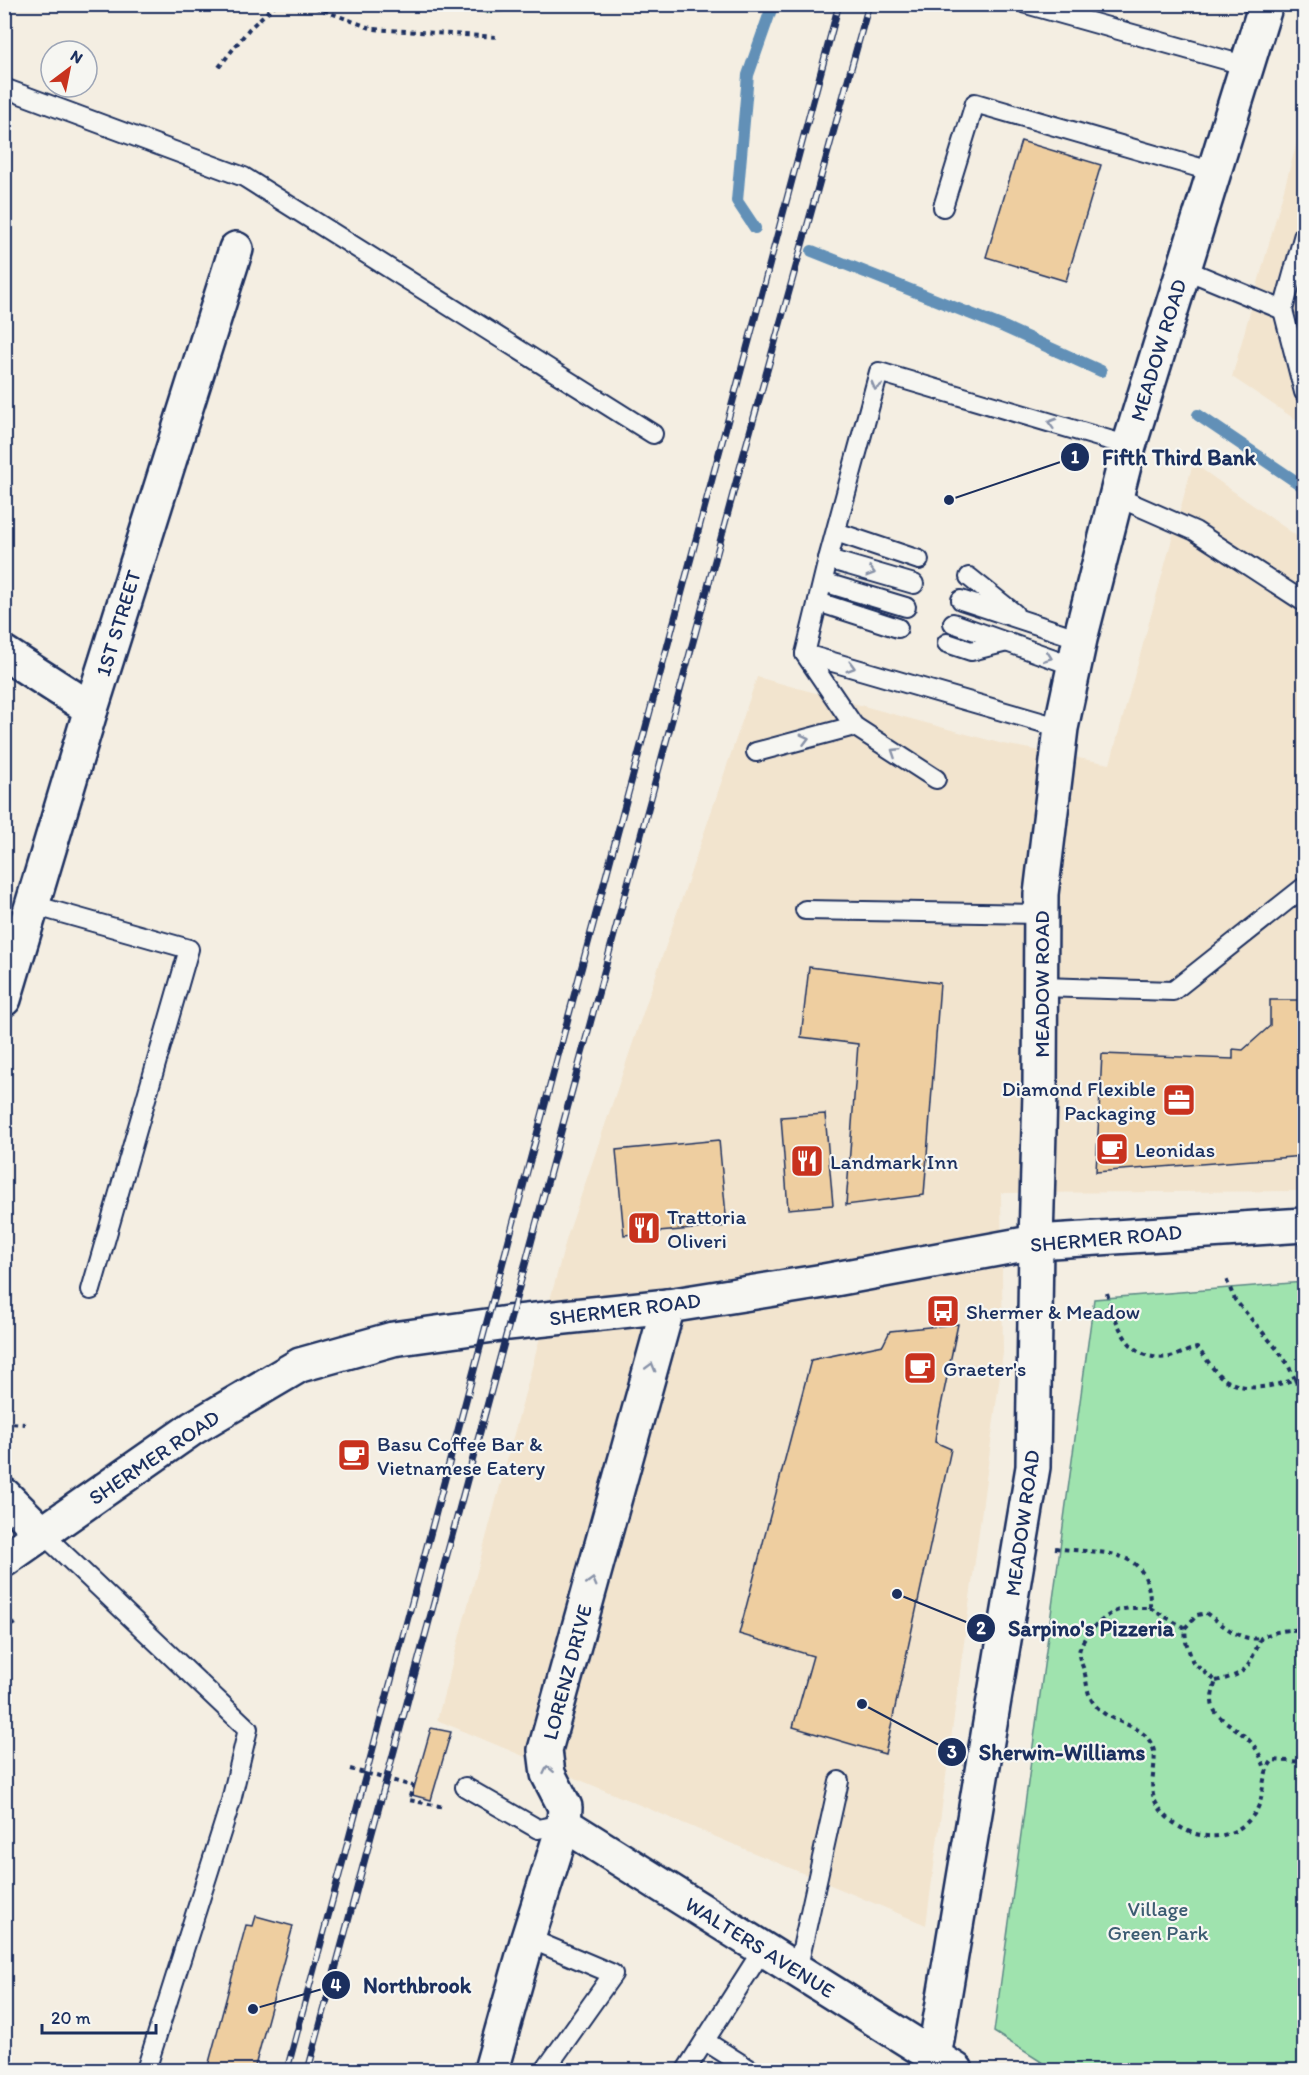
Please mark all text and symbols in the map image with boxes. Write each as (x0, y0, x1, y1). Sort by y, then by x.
north arrow (39, 39, 99, 99)
text: N (67, 46, 86, 68)
street label: MEADOW ROAD (1125, 276, 1191, 424)
one-way arrow (870, 381, 883, 391)
one-way arrow (1047, 418, 1058, 430)
callout: Fifth Third Bank (1060, 437, 1268, 477)
text: Fifth Third Bank (1102, 444, 1257, 471)
text: 1 (1071, 446, 1080, 468)
one-way arrow (865, 565, 876, 577)
street label: 1ST STREET (90, 567, 146, 679)
one-way arrow (1042, 649, 1052, 662)
one-way arrow (845, 660, 856, 672)
one-way arrow (799, 734, 810, 746)
one-way arrow (891, 748, 901, 760)
street label: MEADOW ROAD (1029, 910, 1054, 1058)
place label: Diamond Flexible Packaging (1002, 1076, 1156, 1125)
office icon: Diamond Flexible Packaging (1161, 1082, 1197, 1118)
cafe icon: Leonidas (1094, 1131, 1130, 1167)
place label: Leonidas (1135, 1137, 1215, 1162)
restaurant icon: Landmark Inn (789, 1143, 825, 1179)
place label: Landmark Inn (830, 1149, 958, 1174)
place label: Trattoria Oliveri (667, 1204, 746, 1253)
restaurant icon: Trattoria Oliveri (626, 1210, 662, 1246)
street label: SHERMER ROAD (1029, 1219, 1183, 1257)
street label: SHERMER ROAD (548, 1287, 702, 1331)
bus stop icon: Shermer & Meadow (925, 1293, 961, 1329)
place label: Shermer & Meadow (966, 1299, 1140, 1324)
cafe icon: Graeter's (902, 1350, 938, 1386)
place label: Graeter's (943, 1356, 1026, 1381)
one-way arrow (644, 1362, 657, 1372)
street label: SHERMER ROAD (84, 1404, 224, 1510)
place label: Basu Coffee Bar & Vietnamese Eatery (377, 1431, 545, 1480)
cafe icon: Basu Coffee Bar & Vietnamese Eatery (336, 1437, 372, 1473)
street label: MEADOW ROAD (999, 1448, 1045, 1598)
one-way arrow (585, 1577, 597, 1588)
street label: LORENZ DRIVE (537, 1602, 597, 1742)
callout: Sarpino's Pizzeria (966, 1608, 1186, 1648)
text: Sarpino's Pizzeria (1008, 1615, 1175, 1642)
text: 2 (976, 1617, 986, 1639)
callout: Sherwin-Williams (937, 1732, 1158, 1772)
text: Sherwin-Williams (979, 1739, 1145, 1766)
text: 3 (947, 1741, 957, 1763)
one-way arrow (543, 1765, 556, 1775)
street label: WALTERS AVENUE (681, 1891, 839, 2003)
park label: Village Green Park (1108, 1896, 1209, 1945)
callout: Northbrook (321, 1965, 484, 2005)
text: Northbrook (363, 1972, 472, 1999)
text: 4 (331, 1974, 342, 1996)
scale bar (42, 1997, 156, 2035)
text: 20 m (51, 2007, 91, 2029)

